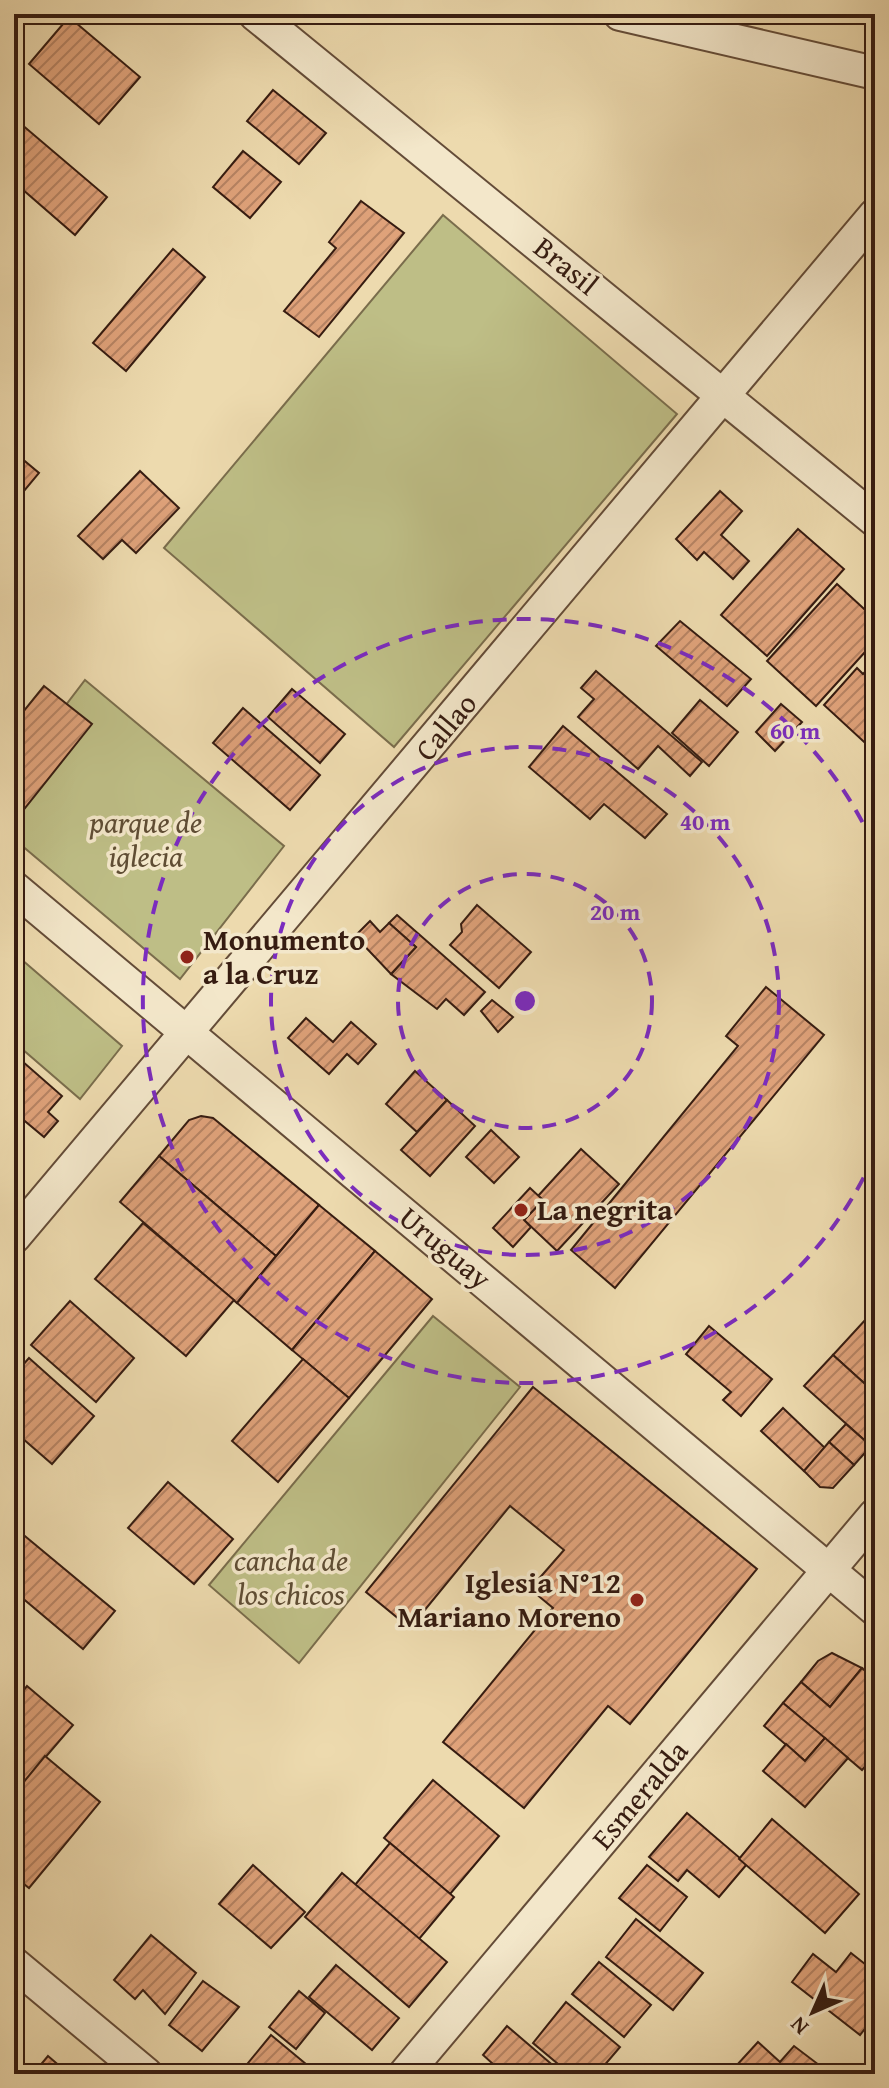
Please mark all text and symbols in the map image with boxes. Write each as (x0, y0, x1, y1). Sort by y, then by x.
street label: Brasil (525, 225, 608, 305)
street label: Callao (404, 683, 487, 770)
text: 60 m (770, 713, 821, 748)
park label: parque de iglecia (89, 800, 202, 878)
text: 40 m (680, 804, 731, 839)
text: 20 m (590, 894, 641, 929)
place label: Monumento a la Cruz (203, 917, 365, 995)
marker: Monumento a la Cruz (178, 948, 196, 966)
centre of rings (511, 987, 539, 1015)
place label: La negrita (537, 1187, 673, 1231)
street label: Uruguay (390, 1195, 501, 1299)
marker: La negrita (512, 1201, 530, 1219)
park label: cancha de los chicos (234, 1538, 348, 1616)
place label: Iglesia N°12 Mariano Moreno (398, 1560, 621, 1638)
marker: Iglesia N°12 Mariano Moreno (628, 1591, 646, 1609)
street label: Esmeralda (580, 1730, 698, 1859)
north arrow (773, 1972, 853, 2052)
text: N (782, 2009, 815, 2043)

